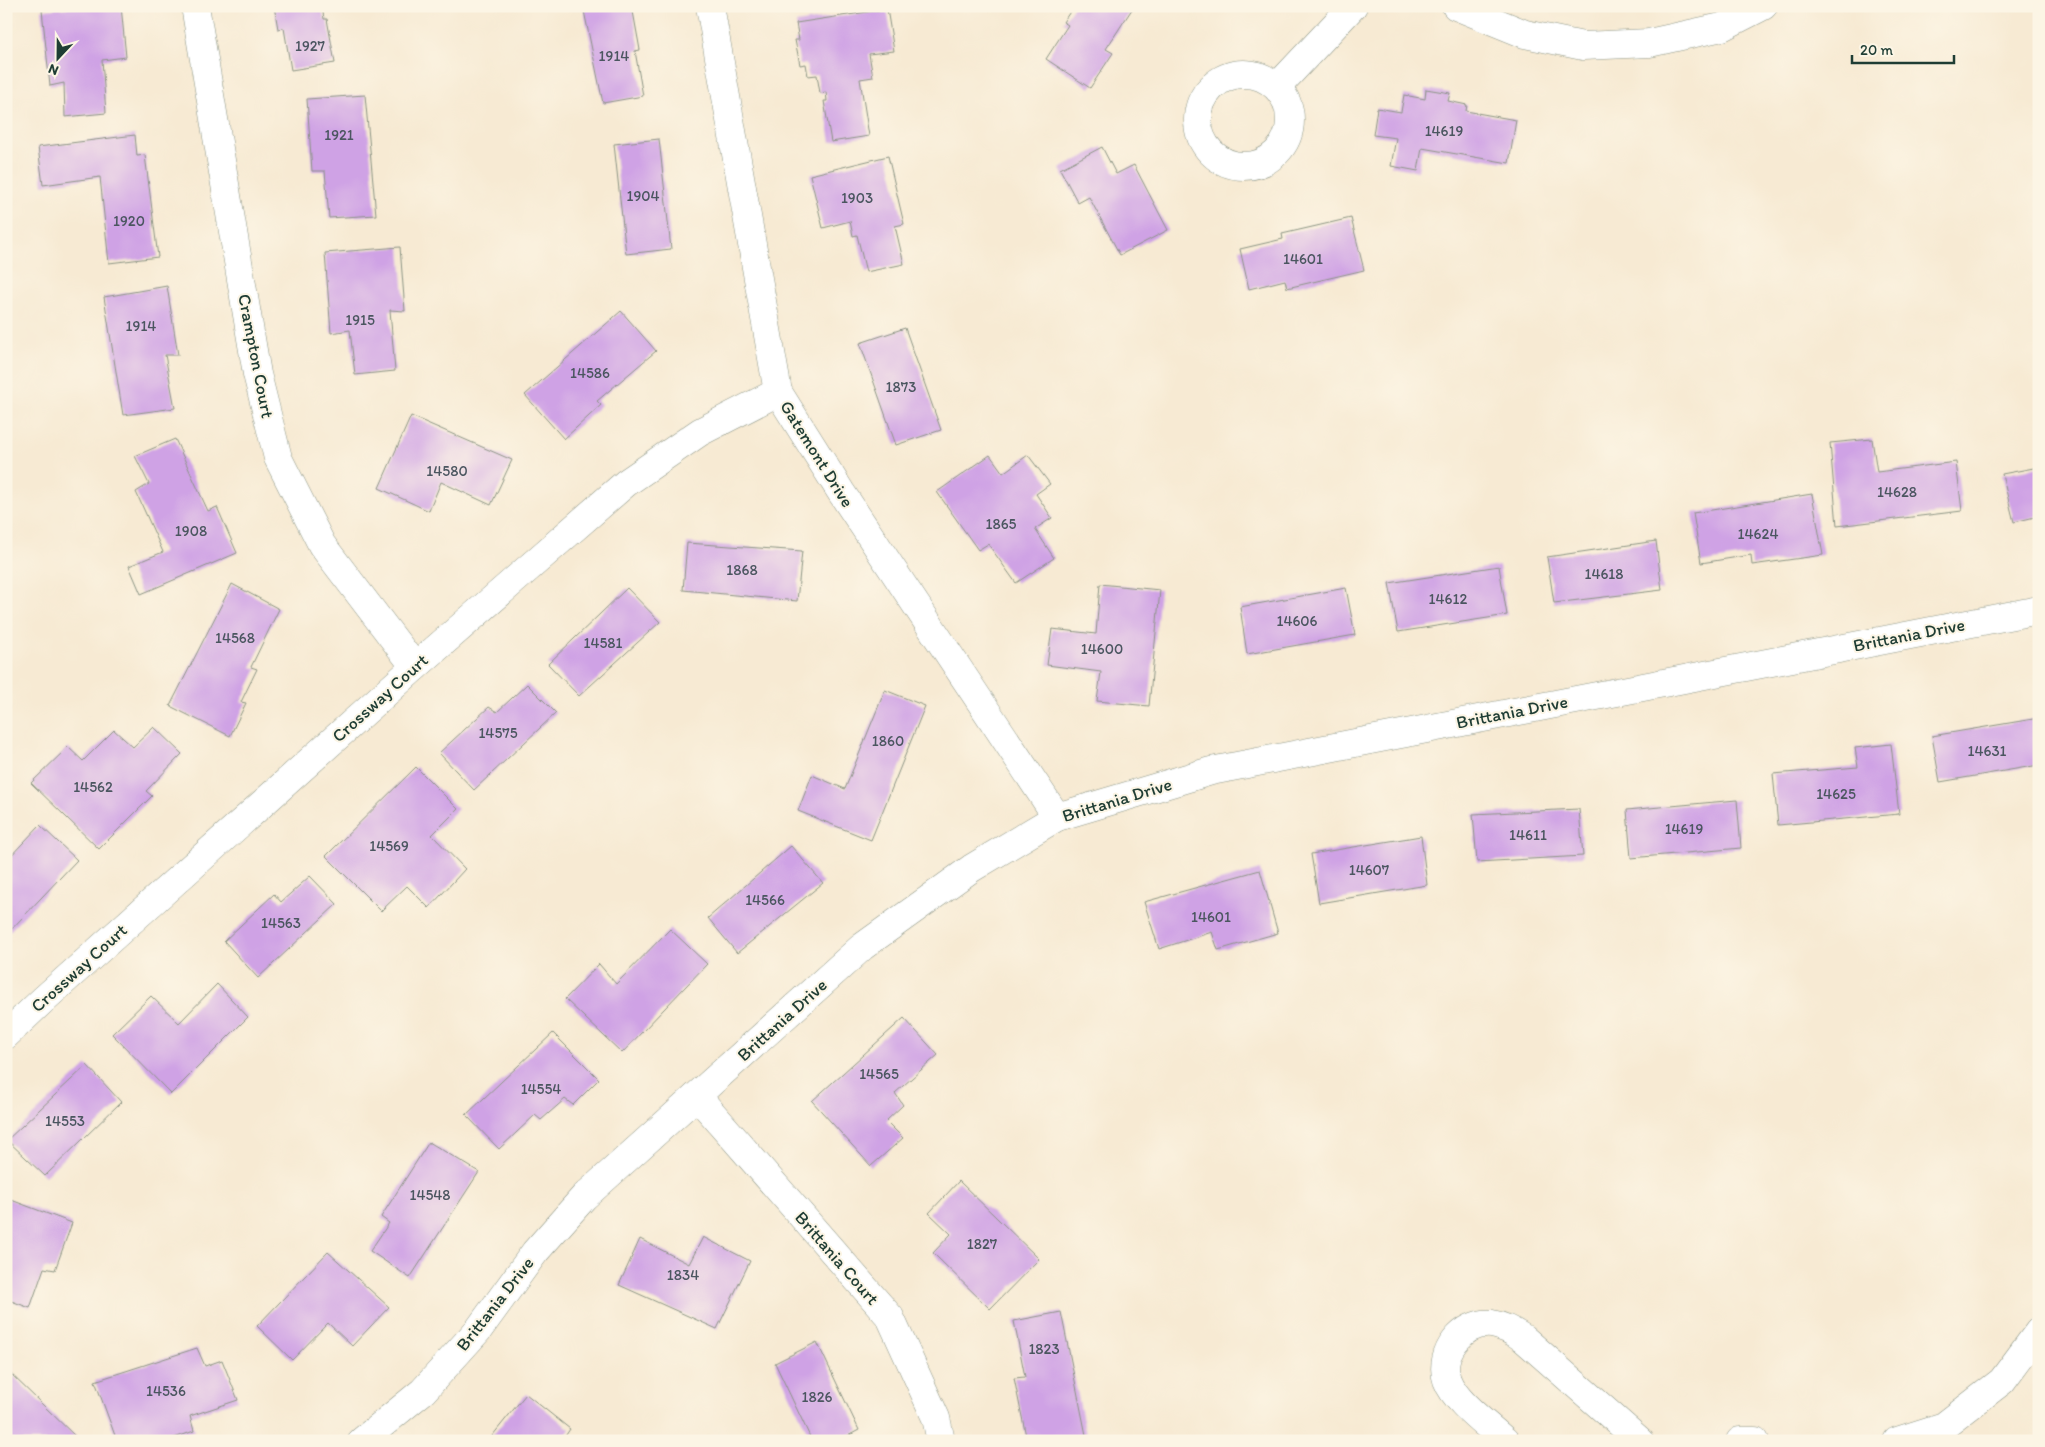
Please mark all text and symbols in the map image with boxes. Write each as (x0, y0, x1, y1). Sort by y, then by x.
north arrow (32, 32, 82, 82)
scale bar (1852, 32, 1955, 64)
house number: 1927 (295, 37, 326, 55)
text: 20 m (1860, 41, 1894, 59)
house number: 1914 (599, 47, 629, 65)
text: N (46, 60, 61, 79)
house number: 14619 (1425, 122, 1464, 140)
house number: 1921 (324, 126, 354, 144)
house number: 1904 (626, 187, 660, 205)
house number: 1903 (841, 189, 873, 207)
house number: 1920 (113, 212, 145, 230)
house number: 14601 (1283, 250, 1323, 268)
street label: Crampton Court (233, 292, 279, 420)
house number: 1915 (345, 311, 375, 329)
house number: 1914 (126, 317, 156, 335)
house number: 14586 (570, 364, 610, 382)
house number: 1873 (886, 378, 916, 396)
street label: Gatemont Drive (775, 396, 859, 512)
house number: 14580 (426, 462, 468, 480)
house number: 14628 (1877, 483, 1917, 501)
house number: 1865 (986, 515, 1017, 533)
house number: 1908 (175, 522, 207, 540)
house number: 14624 (1738, 525, 1778, 543)
house number: 1868 (726, 561, 758, 579)
house number: 14618 (1584, 565, 1624, 583)
house number: 14612 (1429, 590, 1467, 608)
house number: 14606 (1276, 612, 1318, 630)
street label: Brittania Drive (1851, 613, 1967, 657)
house number: 14568 (215, 629, 255, 647)
house number: 14581 (583, 634, 623, 652)
house number: 14600 (1081, 640, 1123, 658)
street label: Crossway Court (327, 649, 433, 747)
street label: Brittania Drive (1454, 690, 1570, 734)
house number: 14575 (478, 724, 518, 742)
house number: 1860 (872, 732, 904, 750)
house number: 14631 (1967, 742, 2007, 760)
street label: Brittania Drive (1060, 773, 1174, 827)
house number: 14562 (73, 778, 113, 796)
house number: 14625 (1816, 785, 1856, 803)
house number: 14619 (1665, 820, 1704, 838)
house number: 14611 (1509, 826, 1547, 844)
house number: 14569 (369, 837, 409, 855)
house number: 14607 (1349, 861, 1390, 879)
house number: 14566 (745, 891, 785, 909)
house number: 14601 (1191, 908, 1231, 926)
house number: 14563 (261, 914, 301, 932)
street label: Crossway Court (26, 919, 132, 1017)
street label: Brittania Drive (733, 974, 831, 1066)
house number: 14565 (859, 1065, 899, 1083)
house number: 14554 (521, 1080, 561, 1098)
house number: 14553 (45, 1112, 85, 1130)
house number: 14548 (409, 1186, 451, 1204)
street label: Brittania Court (790, 1207, 884, 1310)
house number: 1827 (967, 1235, 998, 1253)
street label: Brittania Drive (451, 1253, 539, 1355)
house number: 1834 (667, 1266, 699, 1284)
house number: 1823 (1028, 1340, 1060, 1358)
house number: 14536 (146, 1382, 186, 1400)
house number: 1826 (801, 1388, 833, 1406)

